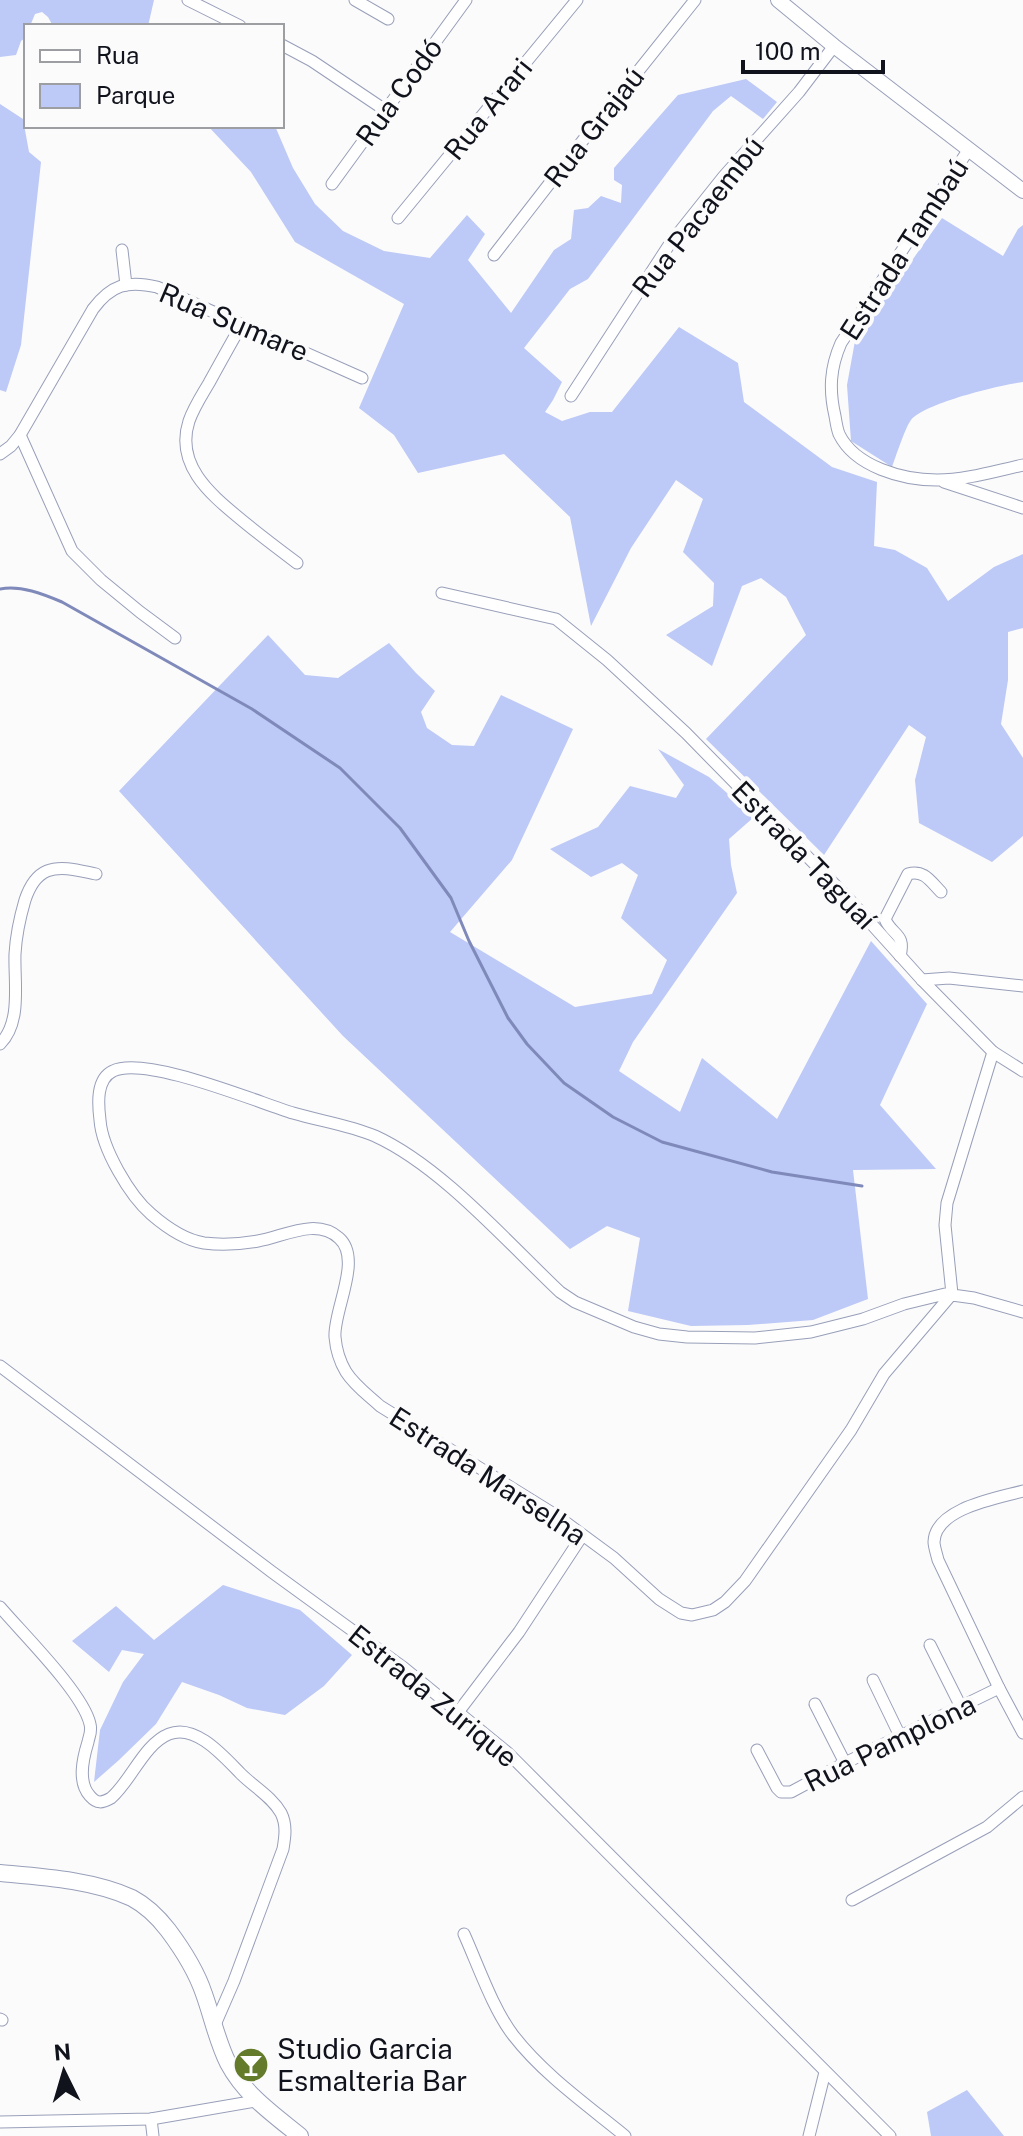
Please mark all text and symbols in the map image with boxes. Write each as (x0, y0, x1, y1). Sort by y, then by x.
legend (24, 24, 284, 128)
scale bar (743, 24, 883, 74)
street label: Rua Codó (349, 32, 449, 152)
text: 100 m (755, 37, 821, 65)
text: Rua (96, 41, 139, 69)
street label: Rua Arari (437, 51, 538, 166)
street label: Rua Grajaú (537, 60, 651, 193)
text: Parque (96, 81, 175, 109)
street label: Rua Pacaembú (625, 130, 770, 303)
street label: Estrada Tambaú (833, 152, 975, 346)
street label: Rua Sumare (155, 275, 314, 368)
street label: Estrada Taguaí (726, 774, 884, 936)
street label: Estrada Marselha (384, 1400, 593, 1551)
street label: Estrada Zurique (342, 1617, 524, 1774)
street label: Rua Pamplona (799, 1687, 981, 1798)
north arrow (24, 2032, 104, 2112)
place label: Studio Garcia Esmalteria Bar (277, 2032, 467, 2097)
text: N (53, 2038, 72, 2066)
bar icon: Studio Garcia Esmalteria Bar (232, 2046, 270, 2084)

